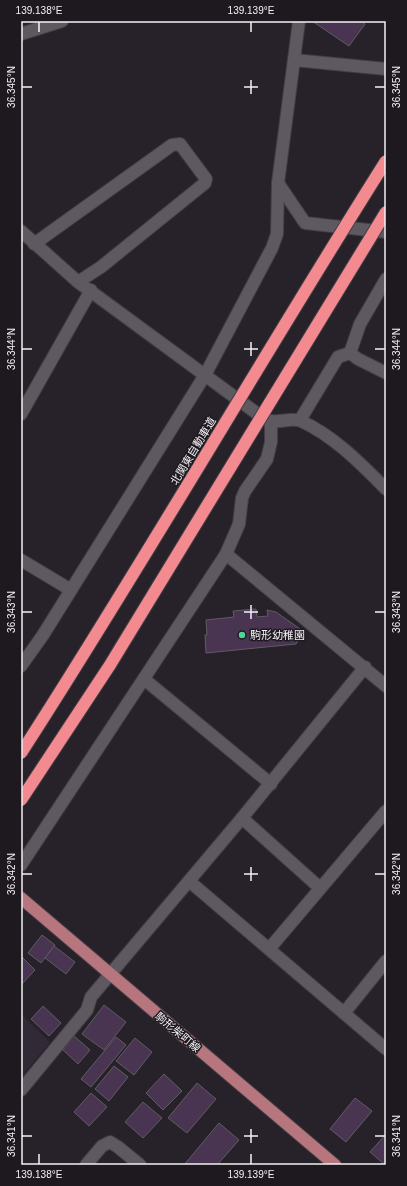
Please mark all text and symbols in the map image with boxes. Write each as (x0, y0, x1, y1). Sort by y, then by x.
text: 139.138°E (16, 5, 63, 16)
text: 139.139°E (228, 5, 275, 16)
text: 36.345°N (6, 66, 17, 108)
text: 36.345°N (391, 66, 402, 108)
text: 36.344°N (6, 328, 17, 370)
text: 36.344°N (391, 328, 402, 370)
street label: 北関東自動車道 (168, 415, 218, 487)
text: 36.343°N (6, 591, 17, 633)
text: 36.343°N (391, 591, 402, 633)
place label: 駒形幼稚園 (250, 629, 305, 641)
marker: 駒形幼稚園 (237, 630, 247, 640)
text: 36.342°N (6, 853, 17, 895)
text: 36.342°N (391, 853, 402, 895)
street label: 駒形柴町線 (153, 1010, 203, 1054)
text: 36.341°N (6, 1115, 17, 1157)
text: 36.341°N (391, 1115, 402, 1157)
text: 139.138°E (16, 1169, 63, 1180)
text: 139.139°E (228, 1169, 275, 1180)

